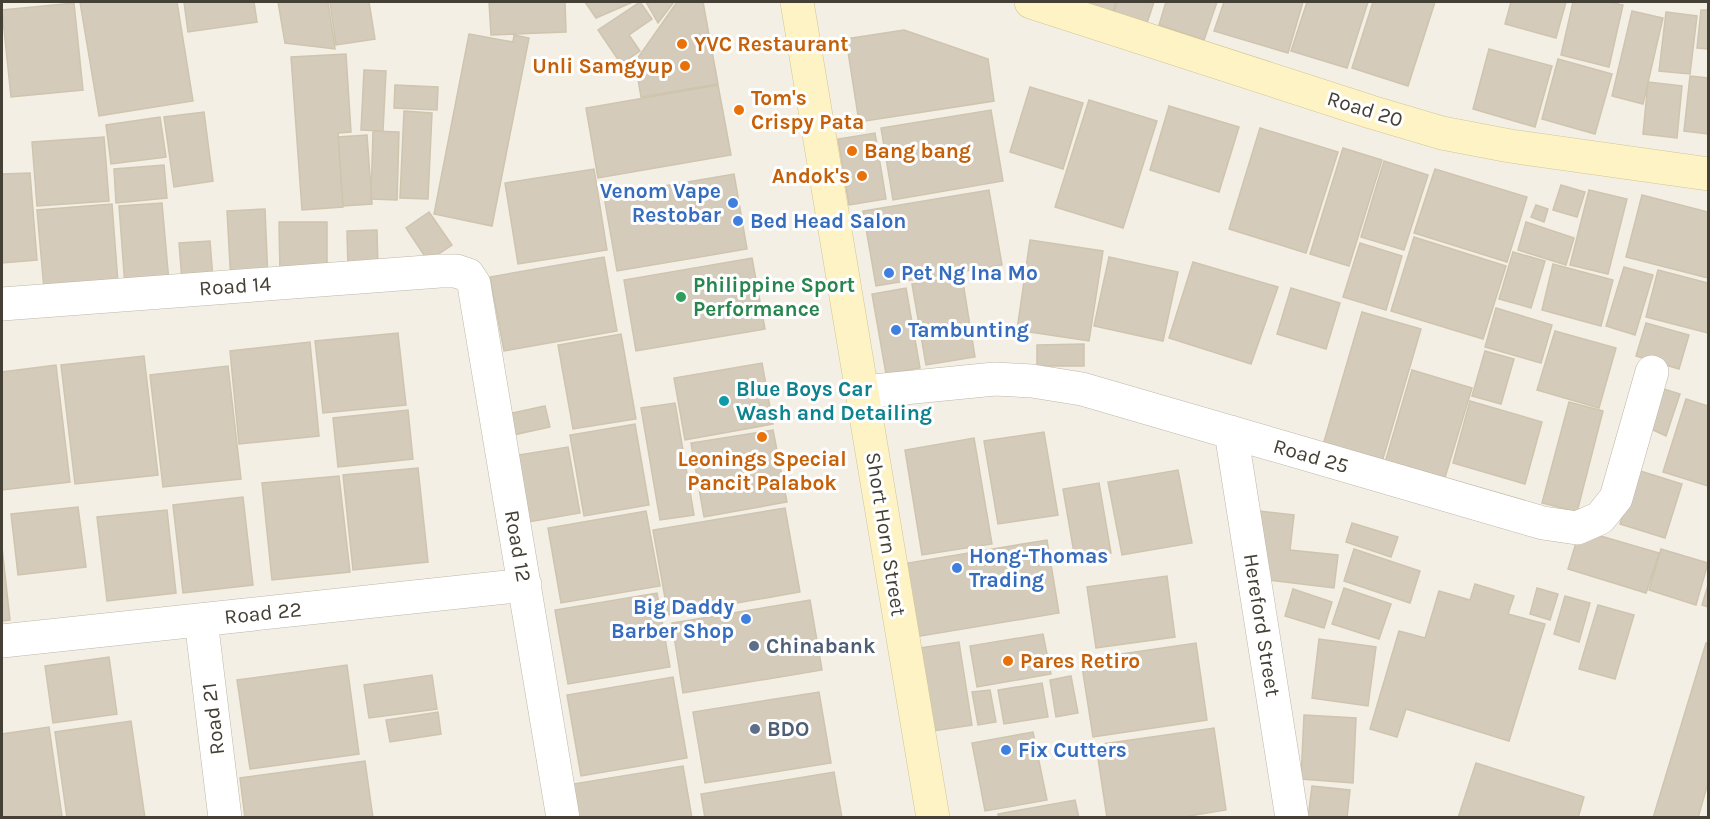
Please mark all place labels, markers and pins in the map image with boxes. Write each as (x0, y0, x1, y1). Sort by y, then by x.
place label: YVC Restaurant (694, 32, 849, 56)
marker: YVC Restaurant (675, 37, 689, 51)
place label: Unli Samgyup (532, 54, 673, 78)
marker: Unli Samgyup (678, 59, 692, 73)
place label: Tom's Crispy Pata (751, 86, 864, 134)
marker: Tom's Crispy Pata (732, 103, 746, 117)
place label: Bang bang (864, 139, 971, 163)
marker: Bang bang (845, 144, 859, 158)
place label: Andok's (772, 164, 850, 188)
marker: Andok's (855, 169, 869, 183)
place label: Venom Vape Restobar (600, 179, 722, 227)
marker: Venom Vape Restobar (726, 196, 740, 210)
place label: Bed Head Salon (750, 209, 906, 233)
marker: Bed Head Salon (731, 214, 745, 228)
place label: Pet Ng Ina Mo (901, 261, 1038, 285)
marker: Pet Ng Ina Mo (882, 266, 896, 280)
place label: Philippine Sport Performance (693, 273, 855, 321)
marker: Philippine Sport Performance (674, 290, 688, 304)
place label: Tambunting (908, 318, 1029, 342)
marker: Tambunting (889, 323, 903, 337)
place label: Blue Boys Car Wash and Detailing (736, 377, 932, 425)
marker: Blue Boys Car Wash and Detailing (717, 394, 731, 408)
marker: Leonings Special Pancit Palabok (755, 430, 769, 444)
place label: Leonings Special Pancit Palabok (677, 447, 847, 495)
place label: Hong-Thomas Trading (969, 544, 1108, 592)
marker: Hong-Thomas Trading (950, 561, 964, 575)
place label: Big Daddy Barber Shop (611, 595, 734, 643)
marker: Big Daddy Barber Shop (739, 612, 753, 626)
place label: Chinabank (766, 634, 876, 658)
marker: Chinabank (747, 639, 761, 653)
place label: Pares Retiro (1020, 649, 1140, 673)
marker: Pares Retiro (1001, 654, 1015, 668)
place label: BDO (767, 717, 809, 741)
marker: BDO (748, 722, 762, 736)
place label: Fix Cutters (1018, 738, 1127, 762)
marker: Fix Cutters (999, 743, 1013, 757)

